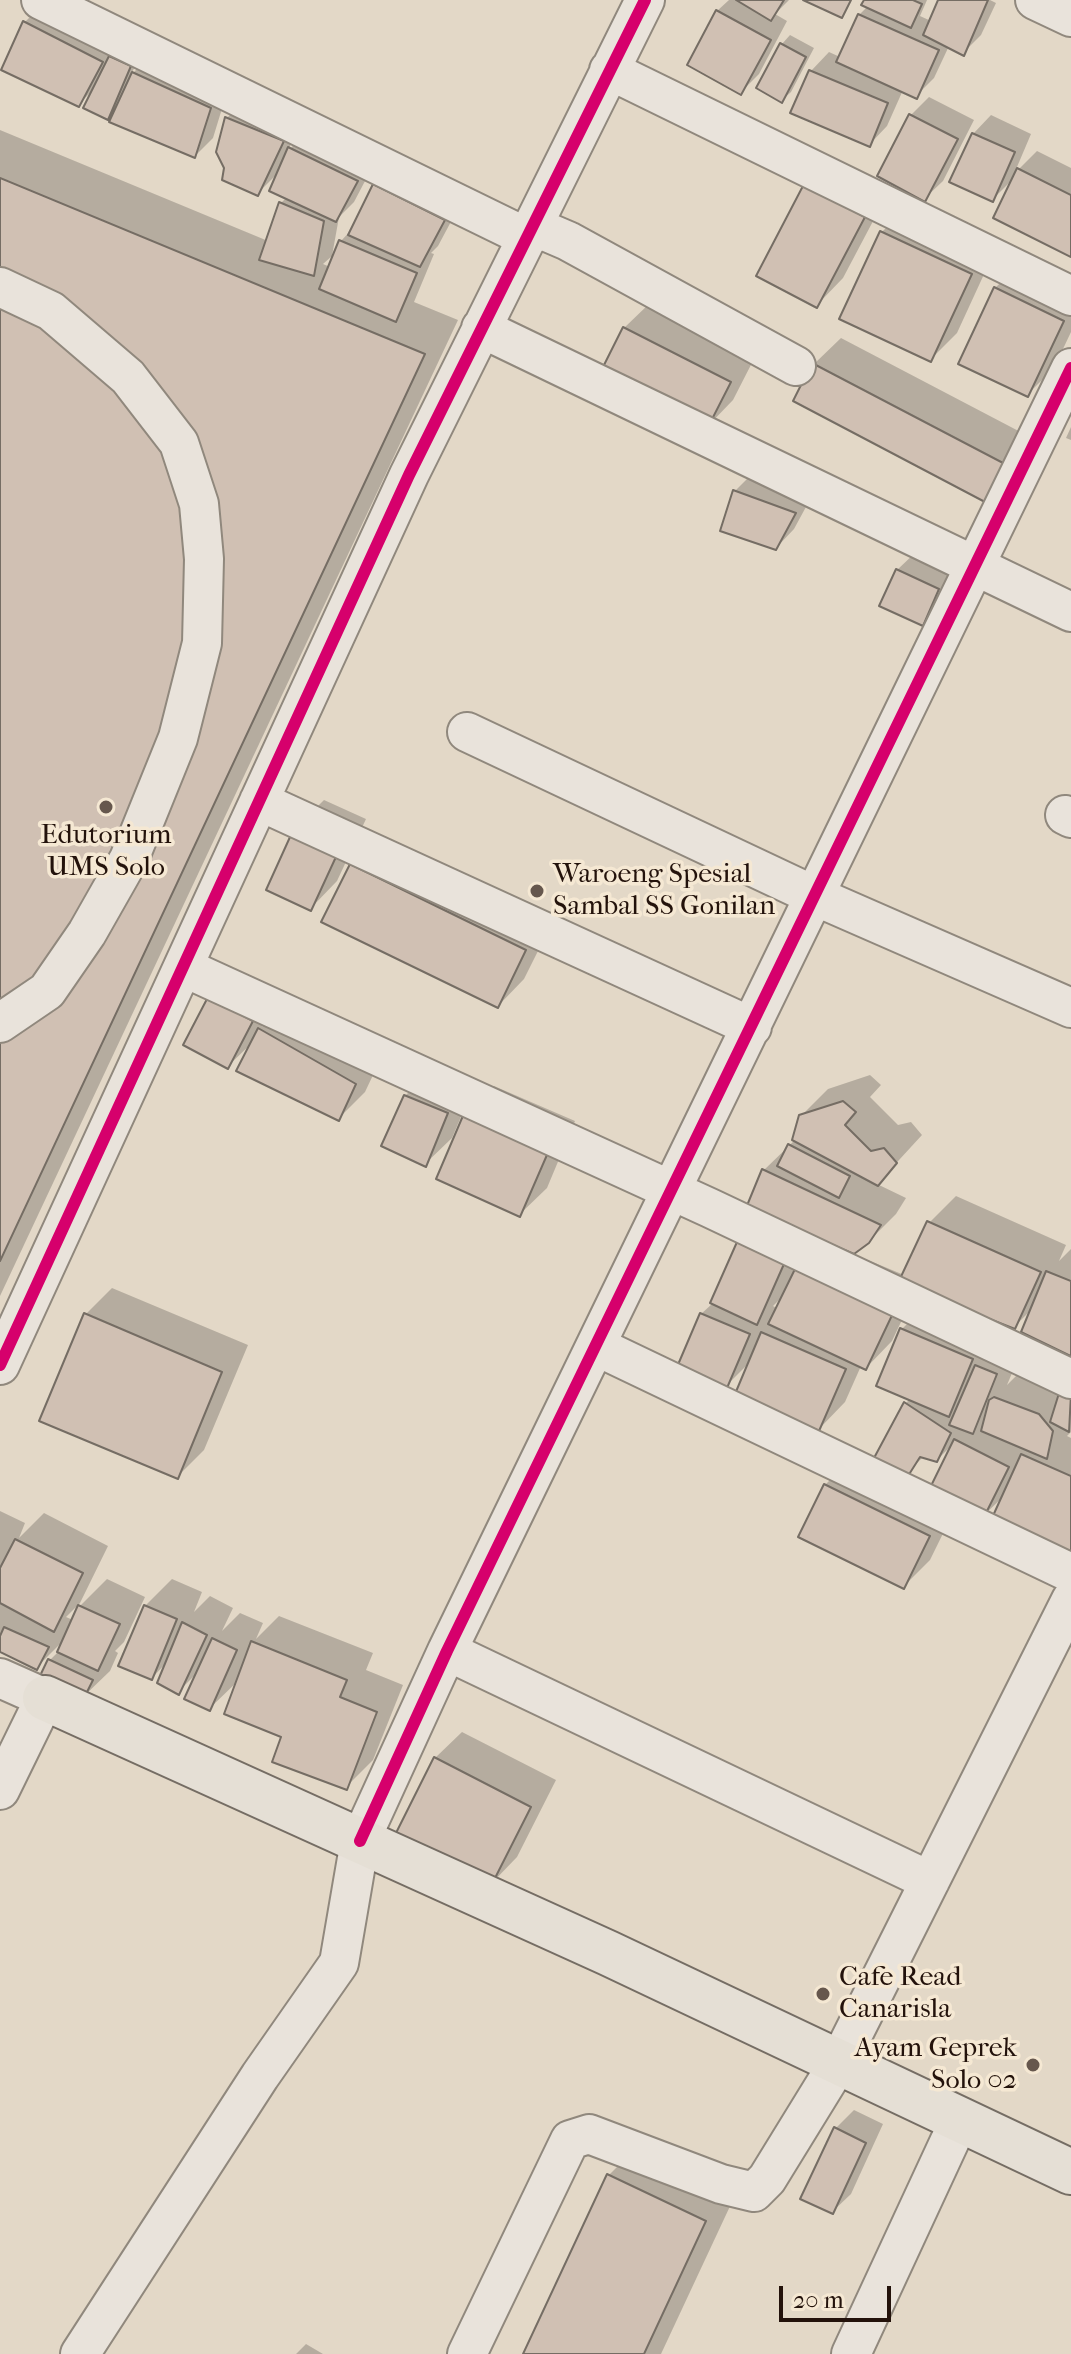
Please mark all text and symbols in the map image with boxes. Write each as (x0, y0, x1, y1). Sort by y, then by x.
marker: Edutorium UMS Solo (97, 798, 115, 816)
place label: Edutorium UMS Solo (40, 819, 172, 885)
place label: Waroeng Spesial Sambal SS Gonilan (553, 858, 775, 924)
marker: Waroeng Spesial Sambal SS Gonilan (528, 882, 546, 900)
place label: Cafe Read Canarisla (839, 1961, 961, 2027)
marker: Cafe Read Canarisla (814, 1985, 832, 2003)
place label: Ayam Geprek Solo 02 (855, 2032, 1017, 2098)
marker: Ayam Geprek Solo 02 (1024, 2056, 1042, 2074)
scale bar (783, 2270, 895, 2320)
text: 20 m (793, 2286, 844, 2314)

